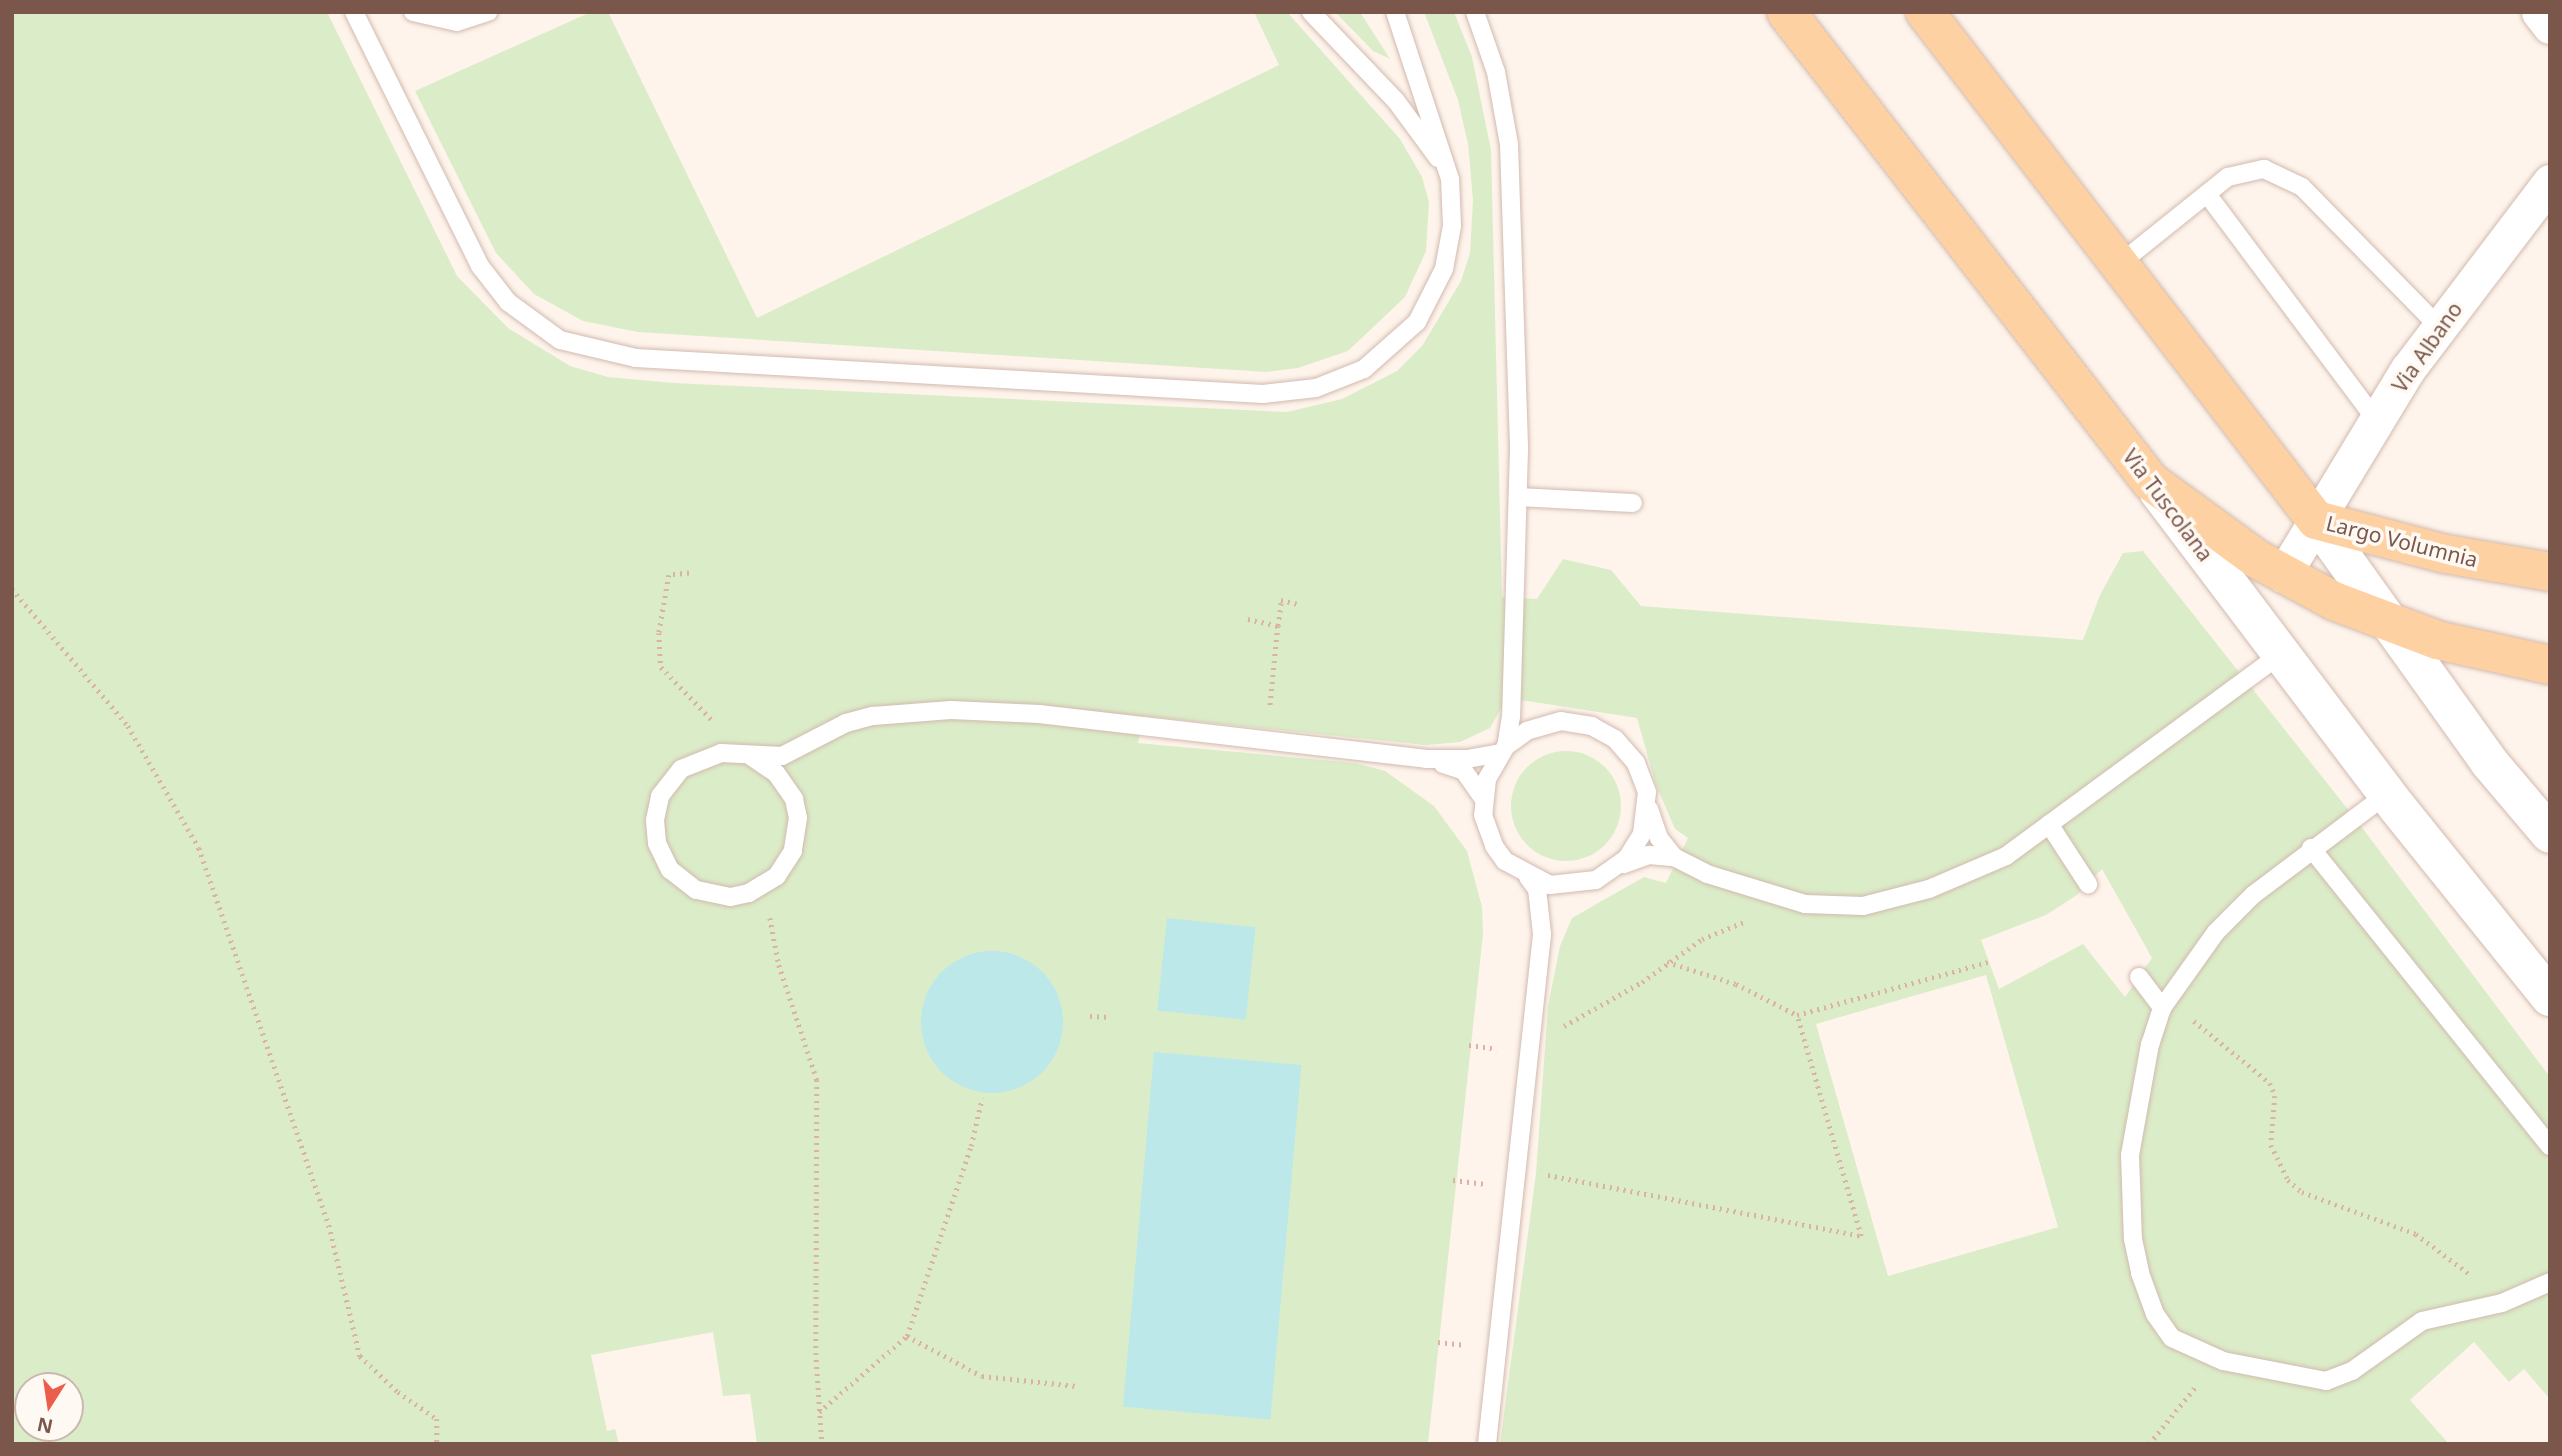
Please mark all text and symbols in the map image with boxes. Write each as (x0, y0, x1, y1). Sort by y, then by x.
street label: Via Albano (2387, 297, 2467, 397)
street label: Via Tuscolana (2118, 444, 2218, 566)
street label: Largo Volumnia (2324, 510, 2480, 572)
north arrow (14, 1372, 84, 1442)
text: N (35, 1411, 55, 1440)

